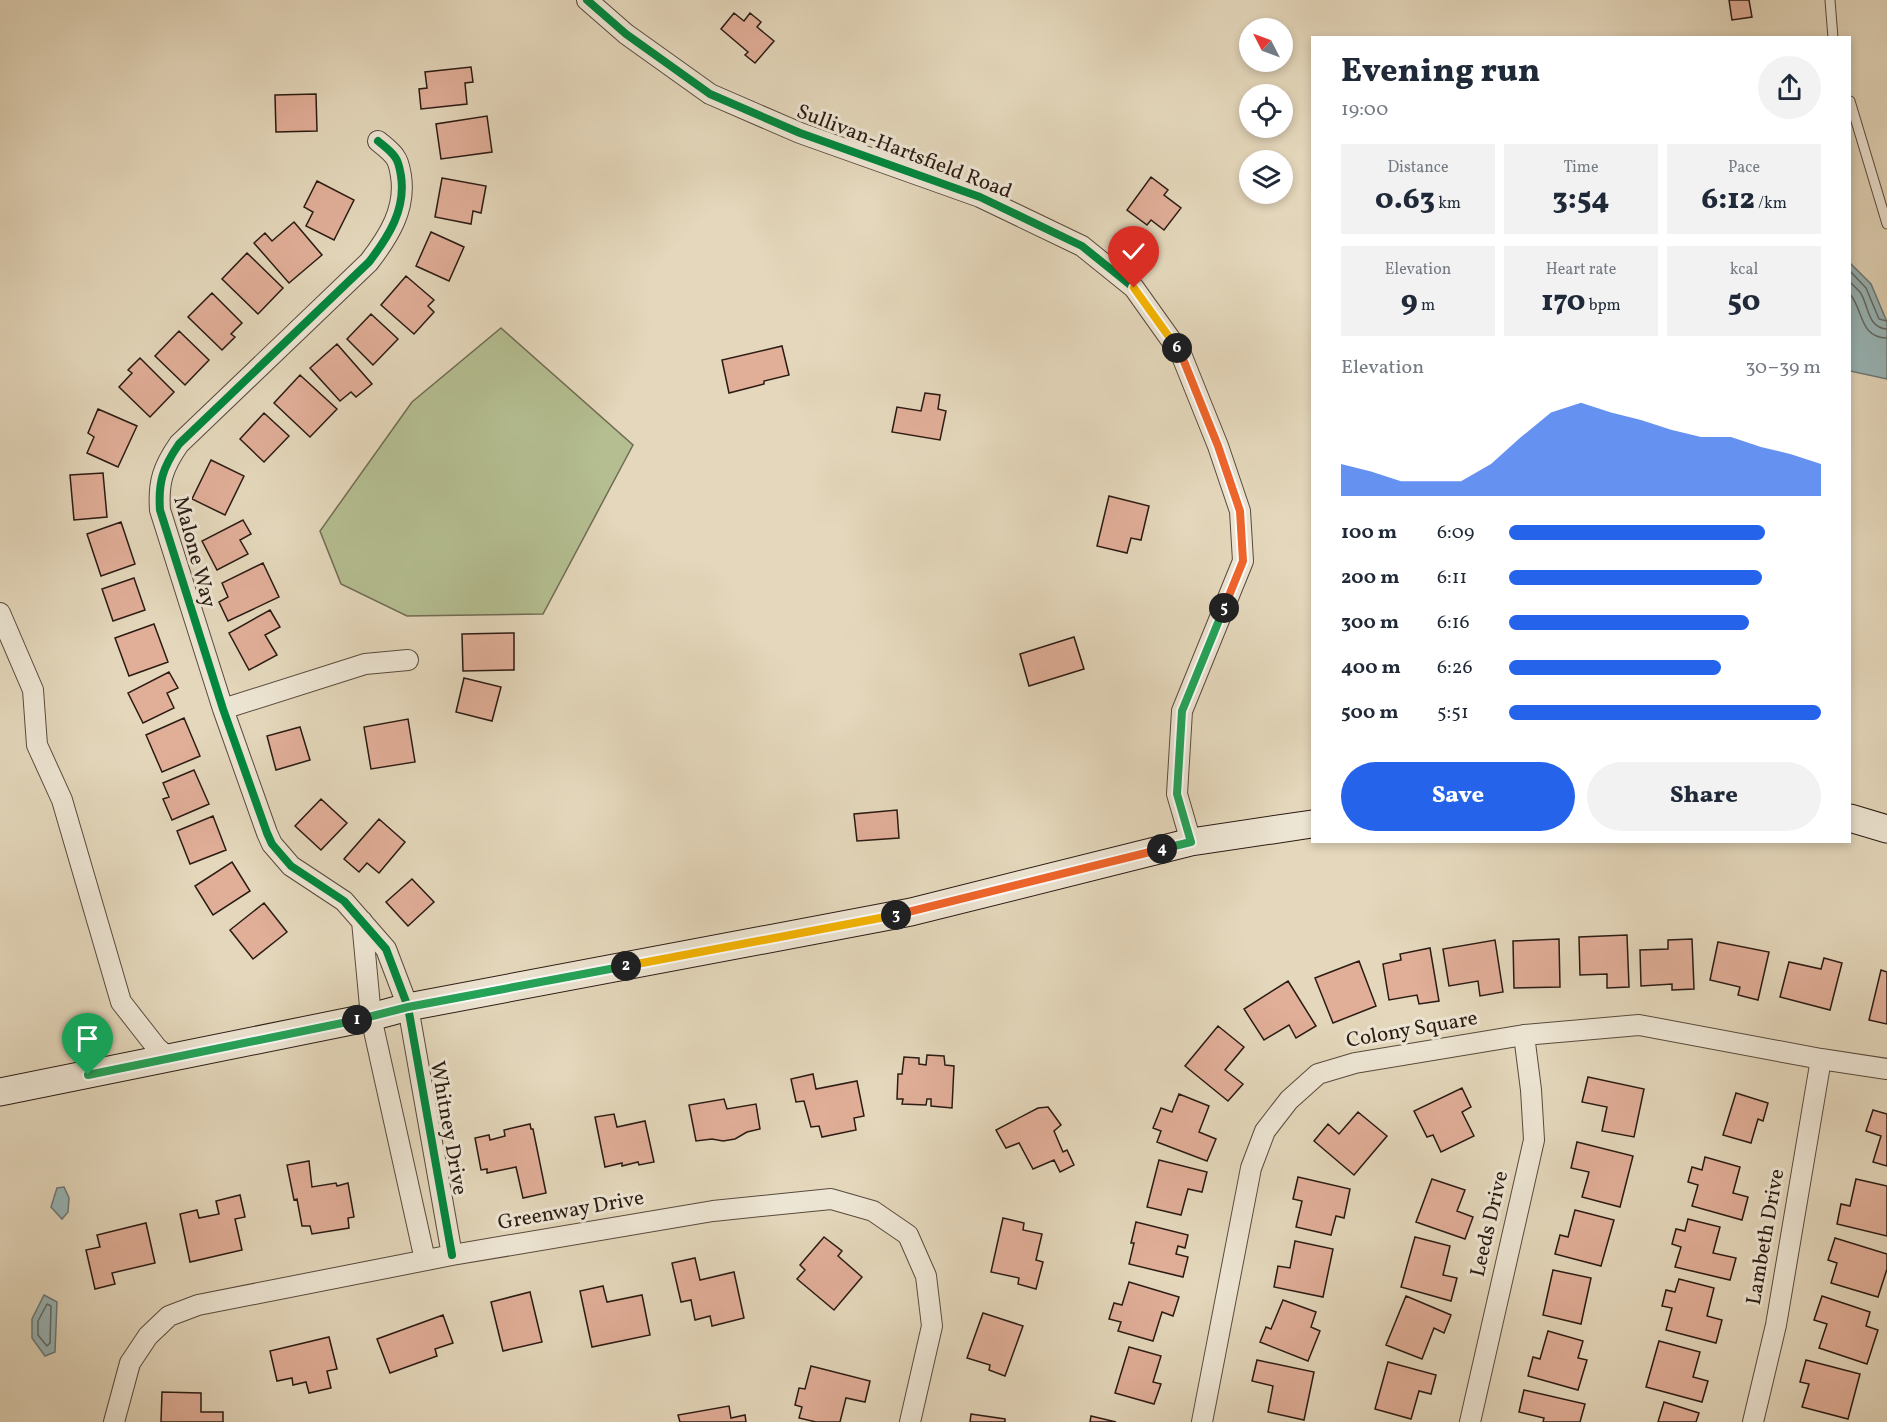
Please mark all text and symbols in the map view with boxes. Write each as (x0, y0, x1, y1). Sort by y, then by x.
north arrow (1239, 18, 1293, 72)
map controls (1239, 18, 1293, 204)
text: Evening run (1341, 50, 1540, 96)
button: share (1758, 56, 1821, 119)
button: locate (1239, 84, 1293, 138)
text: 19:00 (1341, 96, 1388, 124)
street label: Sullivan-Hartsfield Road (792, 97, 1016, 207)
button: layers (1239, 150, 1293, 204)
text: Distance (1387, 157, 1449, 179)
text: Time (1563, 157, 1599, 179)
text: Pace (1728, 157, 1760, 179)
text: 0.63 (1375, 179, 1435, 221)
text: 3:54 (1553, 179, 1610, 221)
text: 6:12 (1701, 179, 1755, 221)
text: km (1435, 193, 1461, 215)
text: /km (1755, 193, 1787, 215)
pin (1108, 226, 1159, 288)
icon: check (1117, 235, 1150, 268)
text: Elevation (1385, 259, 1451, 281)
text: Heart rate (1546, 259, 1616, 281)
text: kcal (1730, 259, 1758, 281)
text: 9 (1401, 281, 1418, 323)
text: 170 (1541, 281, 1585, 323)
text: 50 (1728, 281, 1760, 323)
text: m (1418, 295, 1435, 317)
text: bpm (1585, 295, 1621, 317)
pin: 6 (1162, 333, 1192, 363)
text: 6 (1173, 337, 1181, 359)
text: Elevation (1341, 354, 1424, 382)
text: 30–39 m (1745, 354, 1821, 382)
street label: Malone Way (165, 493, 223, 612)
text: 100 m (1341, 519, 1397, 547)
text: 6:09 (1437, 519, 1474, 547)
text: 200 m (1341, 564, 1399, 592)
text: 6:11 (1437, 564, 1467, 592)
pin: 5 (1209, 593, 1239, 623)
text: 5 (1220, 597, 1228, 619)
text: 300 m (1341, 609, 1399, 637)
text: 6:16 (1437, 609, 1470, 637)
text: 400 m (1341, 654, 1401, 682)
text: 6:26 (1437, 654, 1473, 682)
text: 500 m (1341, 699, 1399, 727)
text: 5:51 (1437, 699, 1469, 727)
button: Save (1341, 762, 1575, 831)
button: Share (1587, 762, 1821, 831)
pin: 4 (1147, 834, 1177, 864)
text: 4 (1157, 838, 1167, 860)
pin: 3 (881, 900, 911, 930)
text: 3 (892, 904, 900, 926)
pin: 2 (611, 951, 641, 981)
text: 2 (622, 955, 630, 977)
street label: Colony Square (1344, 1004, 1480, 1056)
pin: 1 (342, 1005, 372, 1035)
text: 1 (354, 1009, 360, 1031)
pin (62, 1013, 113, 1075)
icon: arrive (71, 1022, 104, 1055)
street label: Whitney Drive (422, 1059, 474, 1197)
street label: Lambeth Drive (1740, 1167, 1792, 1307)
street label: Leeds Drive (1464, 1168, 1516, 1280)
street label: Greenway Drive (496, 1184, 646, 1238)

